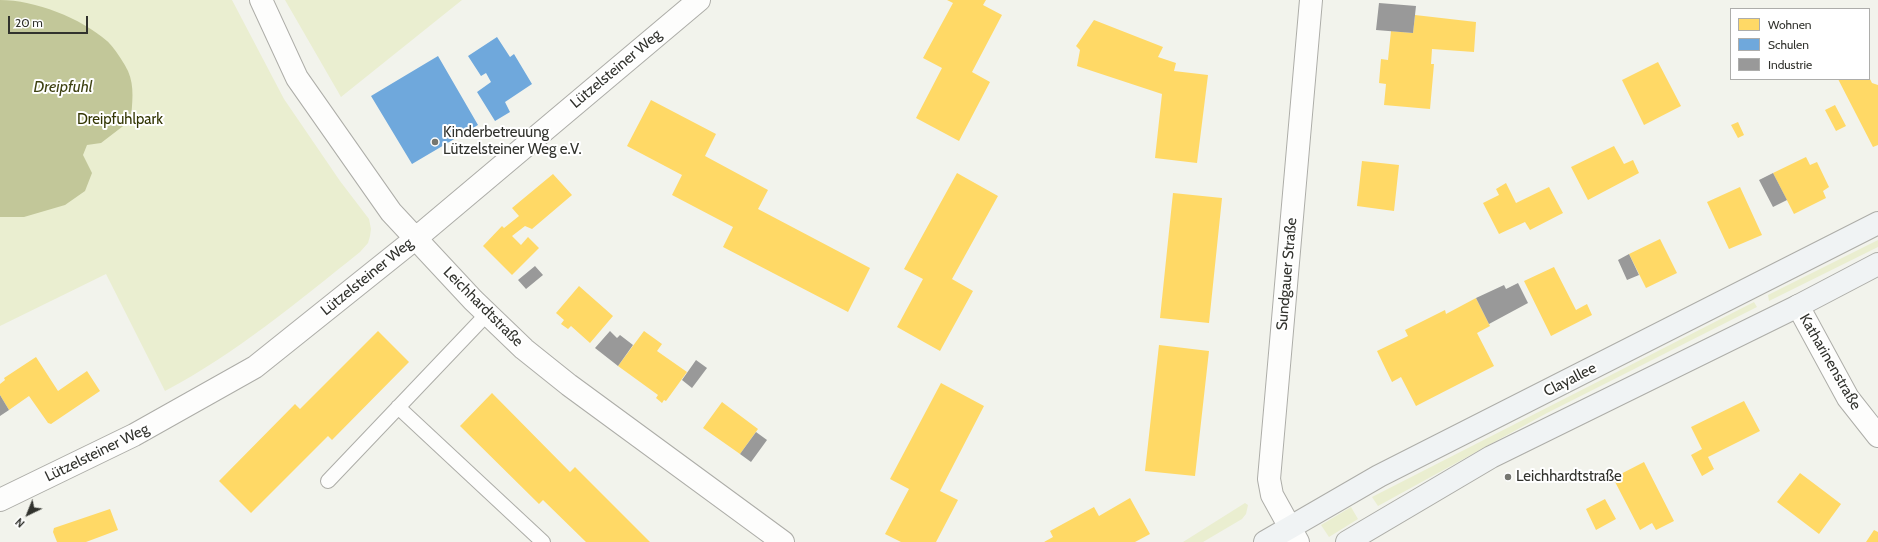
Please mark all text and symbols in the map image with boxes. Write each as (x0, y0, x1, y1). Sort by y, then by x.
scale bar (10, 8, 90, 34)
legend (1730, 8, 1870, 80)
text: 20 m (15, 15, 43, 30)
text: Wohnen (1768, 17, 1812, 32)
street label: Lützelsteiner Weg (567, 26, 665, 112)
text: Schulen (1768, 37, 1809, 52)
text: Industrie (1768, 57, 1812, 72)
water label: Dreipfuhl (33, 77, 93, 97)
park label: Dreipfuhlpark (77, 111, 163, 129)
place label: Kinderbetreuung Lützelsteiner Weg e.V. (443, 124, 582, 159)
marker: Kinderbetreuung Lützelsteiner Weg e.V. (430, 137, 440, 147)
street label: Sundgauer Straße (1273, 217, 1301, 331)
street label: Lützelsteiner Weg (317, 234, 417, 320)
street label: Leichhardtstraße (439, 263, 527, 351)
street label: Katharinenstraße (1795, 311, 1865, 413)
street label: Clayallee (1541, 359, 1599, 401)
street label: Lützelsteiner Weg (42, 420, 152, 486)
place label: Leichhardtstraße (1516, 468, 1622, 486)
marker: Leichhardtstraße (1503, 472, 1513, 482)
north arrow (8, 494, 48, 534)
text: N (12, 515, 27, 531)

